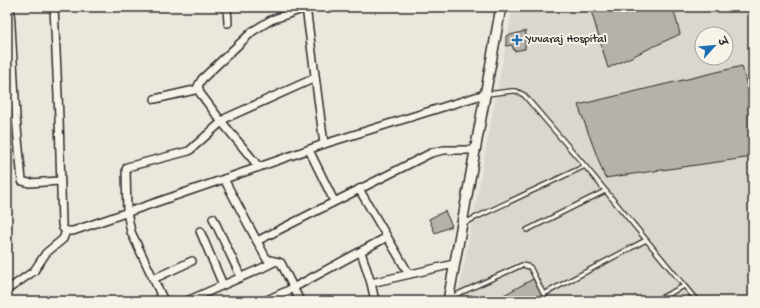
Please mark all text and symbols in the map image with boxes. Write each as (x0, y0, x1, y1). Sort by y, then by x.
north arrow (694, 26, 734, 66)
place label: Yuvaraj Hospital (525, 33, 607, 47)
marker: Yuvaraj Hospital (511, 34, 523, 46)
text: उ (714, 35, 730, 50)

